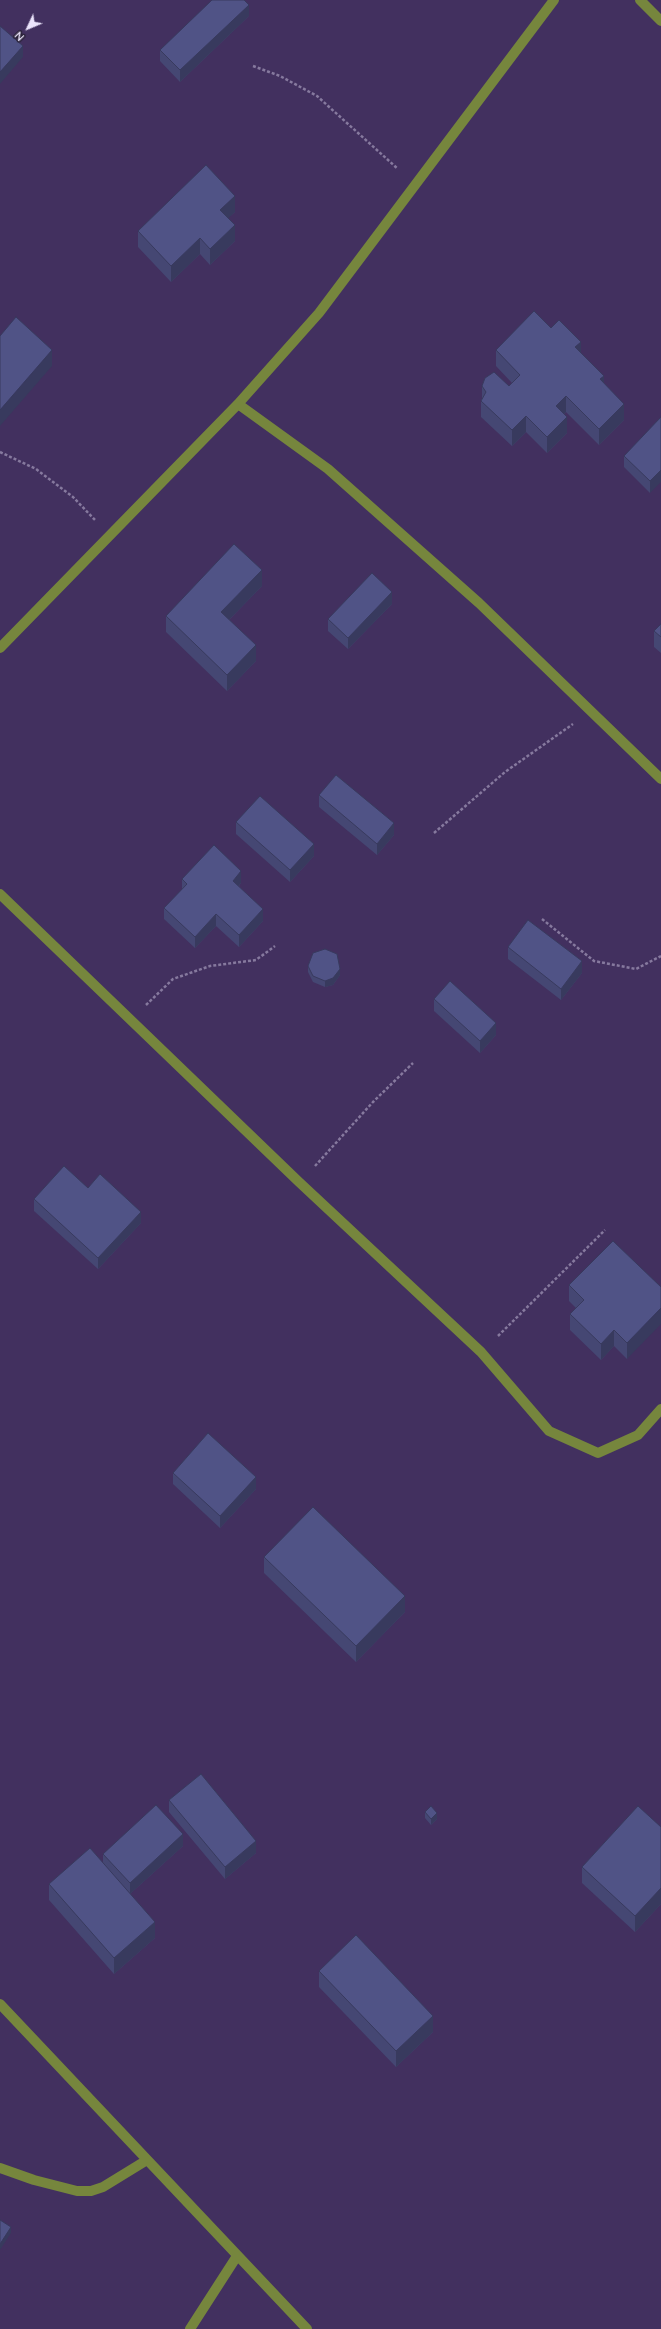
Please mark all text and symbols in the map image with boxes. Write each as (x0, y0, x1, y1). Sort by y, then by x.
north arrow (8, 8, 48, 48)
text: N (12, 29, 27, 44)

